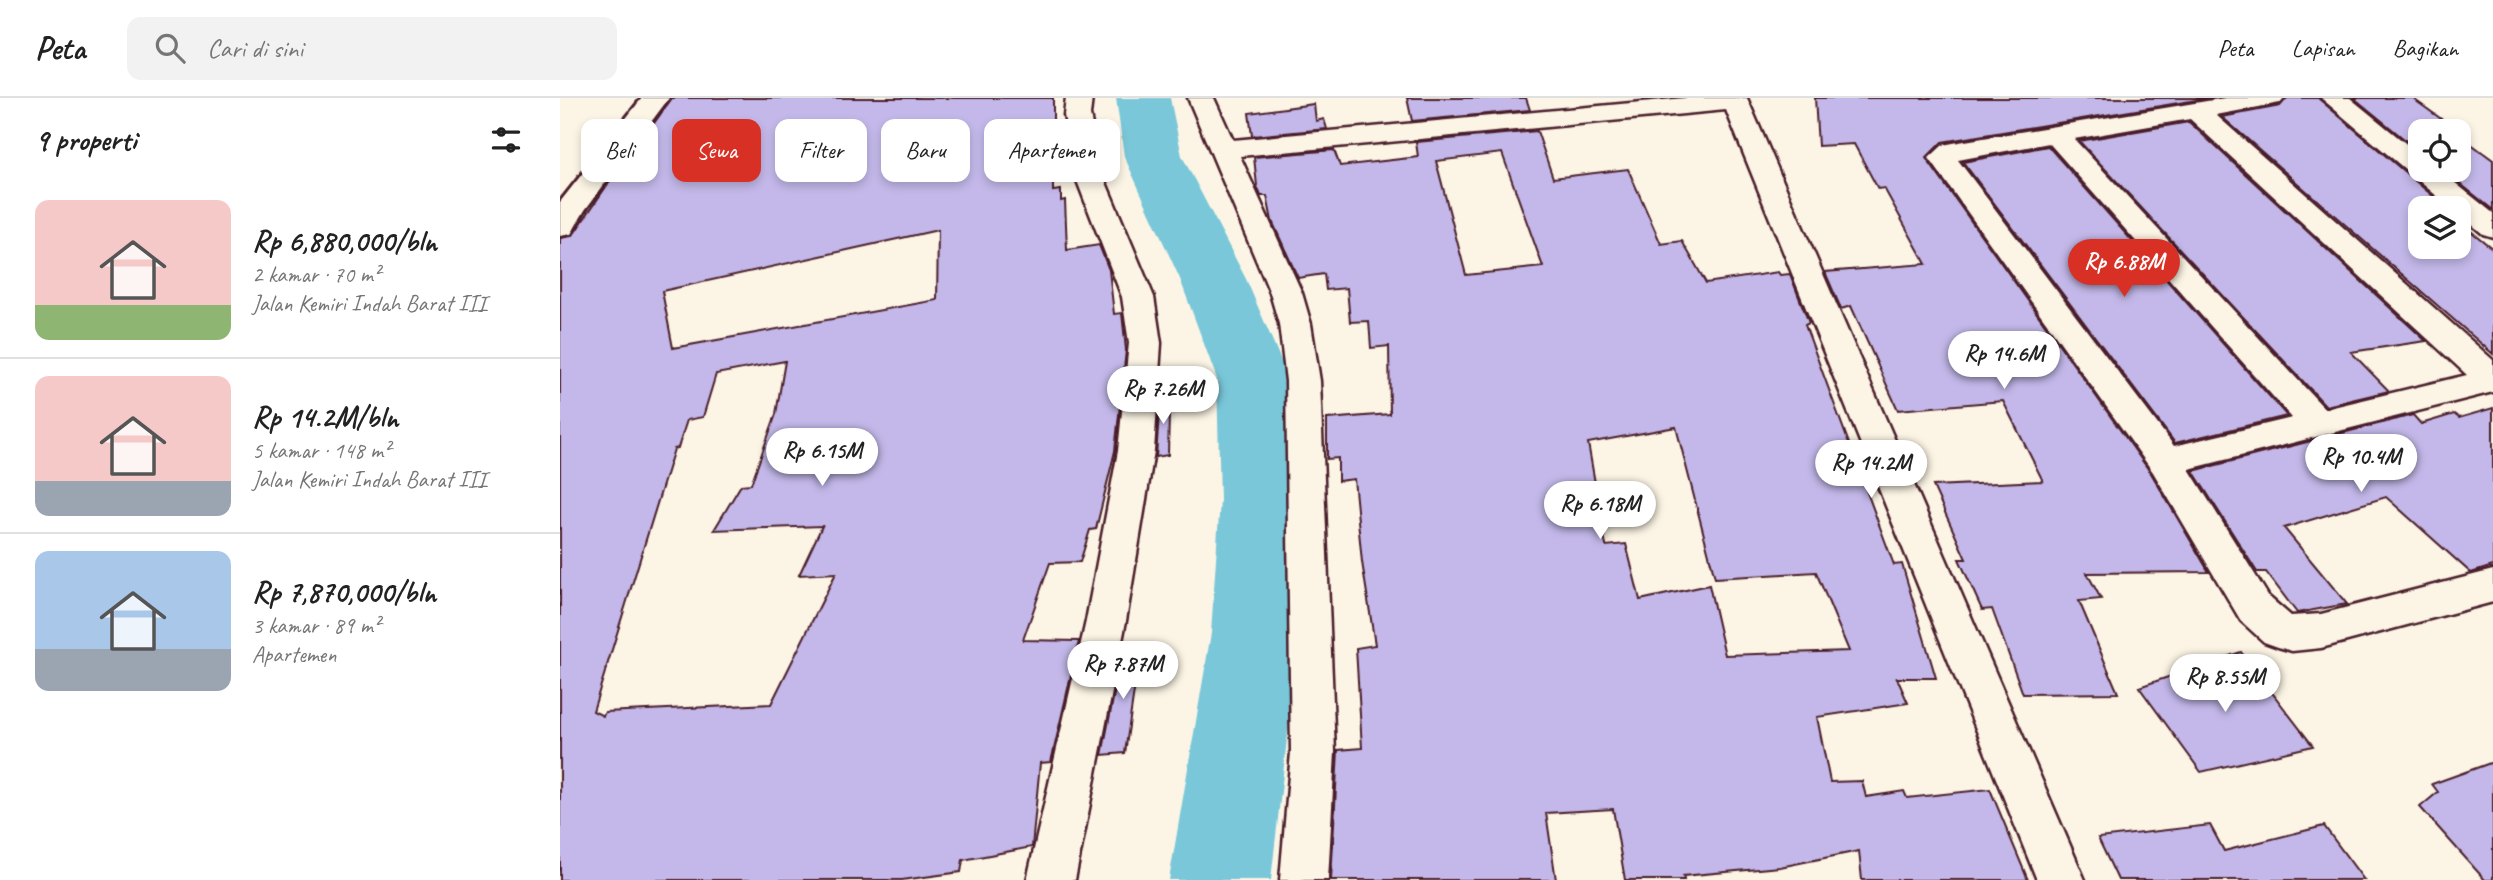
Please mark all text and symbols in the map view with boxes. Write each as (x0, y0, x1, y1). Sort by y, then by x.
search box (127, 17, 617, 80)
text: Peta (35, 27, 85, 69)
icon: search (151, 29, 189, 67)
text: Cari di sini (207, 32, 303, 65)
text: Peta (2217, 33, 2254, 63)
text: Lapisan (2292, 33, 2355, 63)
text: Bagikan (2393, 33, 2458, 63)
chip: Beli (581, 119, 658, 182)
chip: Sewa (672, 119, 761, 182)
chip: Filter (775, 119, 867, 182)
chip: Baru (881, 119, 970, 182)
chip: Apartemen (984, 119, 1120, 182)
map controls (2408, 119, 2471, 259)
button: locate (2408, 119, 2471, 182)
text: 9 properti (35, 121, 136, 159)
icon: filters (487, 121, 525, 159)
button: layers (2408, 196, 2471, 259)
text: Rp 6,880,000/bln (252, 222, 437, 260)
icon: home (91, 228, 175, 312)
pin: Rp 6.88M (2052, 240, 2196, 299)
text: Rp 6.88M (2084, 247, 2164, 276)
text: 2 kamar · 70 m² (252, 260, 380, 289)
text: Jalan Kemiri Indah Barat III (252, 289, 486, 318)
pin: Rp 14.6M (1932, 331, 2076, 391)
text: Rp 14.6M (1964, 339, 2044, 368)
pin: Rp 7.26M (1091, 366, 1235, 426)
text: Rp 7.26M (1123, 374, 1203, 403)
text: Rp 14.2M/bln (252, 398, 398, 436)
icon: home (91, 404, 175, 488)
pin: Rp 6.15M (750, 428, 894, 488)
pin: Rp 10.4M (2289, 434, 2433, 494)
text: 5 kamar · 148 m² (252, 436, 390, 465)
text: Rp 6.15M (782, 436, 862, 465)
pin: Rp 14.2M (1799, 440, 1943, 500)
text: Rp 10.4M (2321, 442, 2401, 471)
text: Rp 14.2M (1831, 448, 1911, 477)
text: Jalan Kemiri Indah Barat III (252, 465, 486, 494)
pin: Rp 6.18M (1528, 482, 1672, 541)
text: Rp 6.18M (1560, 489, 1640, 518)
text: Rp 7,870,000/bln (252, 573, 436, 611)
icon: home (91, 579, 175, 663)
text: 3 kamar · 89 m² (252, 611, 380, 640)
text: Apartemen (252, 640, 336, 669)
pin: Rp 7.87M (1051, 642, 1195, 701)
text: Rp 7.87M (1083, 649, 1163, 678)
pin: Rp 8.55M (2153, 654, 2297, 714)
text: Rp 8.55M (2186, 662, 2264, 691)

